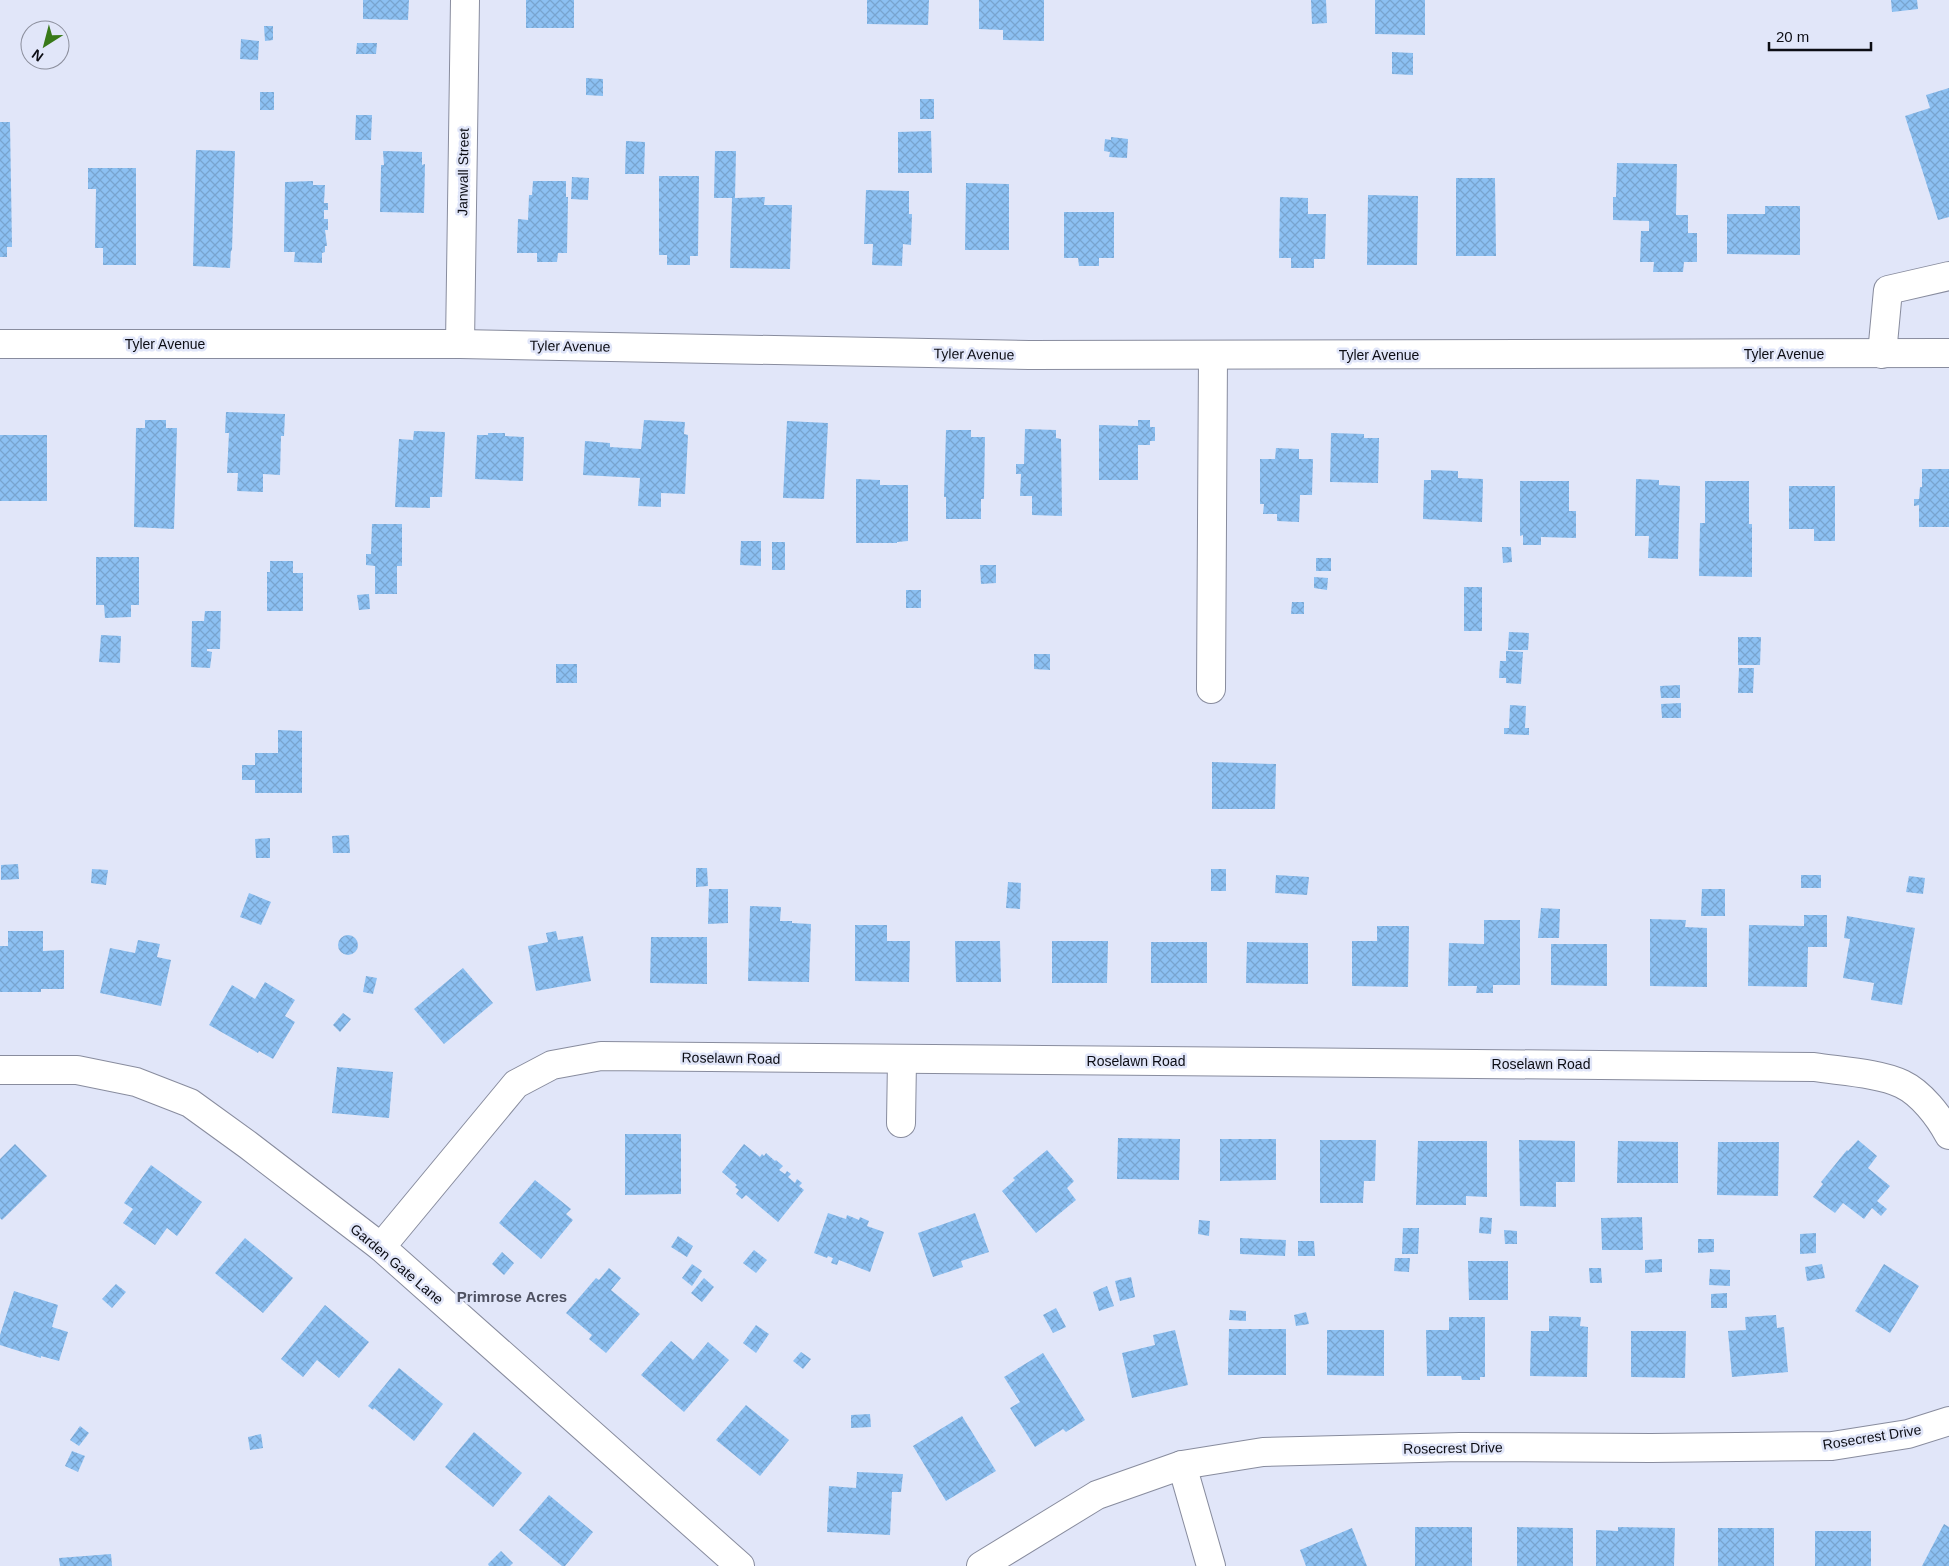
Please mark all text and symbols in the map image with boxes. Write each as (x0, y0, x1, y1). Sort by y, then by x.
north arrow (20, 20, 70, 70)
scale bar (1769, 20, 1872, 52)
text: 20 m (1776, 28, 1809, 45)
text: N (29, 46, 46, 65)
street label: Janwall Street (454, 128, 472, 216)
street label: Tyler Avenue (125, 336, 206, 352)
street label: Tyler Avenue (530, 337, 611, 355)
street label: Tyler Avenue (934, 345, 1015, 363)
street label: Tyler Avenue (1744, 346, 1825, 362)
street label: Tyler Avenue (1339, 347, 1420, 363)
street label: Roselawn Road (681, 1049, 781, 1067)
street label: Roselawn Road (1087, 1053, 1185, 1069)
street label: Roselawn Road (1492, 1056, 1590, 1072)
street label: Garden Gate Lane (347, 1221, 447, 1308)
district label: Primrose Acres (457, 1288, 567, 1305)
street label: Rosecrest Drive (1822, 1421, 1923, 1453)
street label: Rosecrest Drive (1403, 1439, 1503, 1457)

